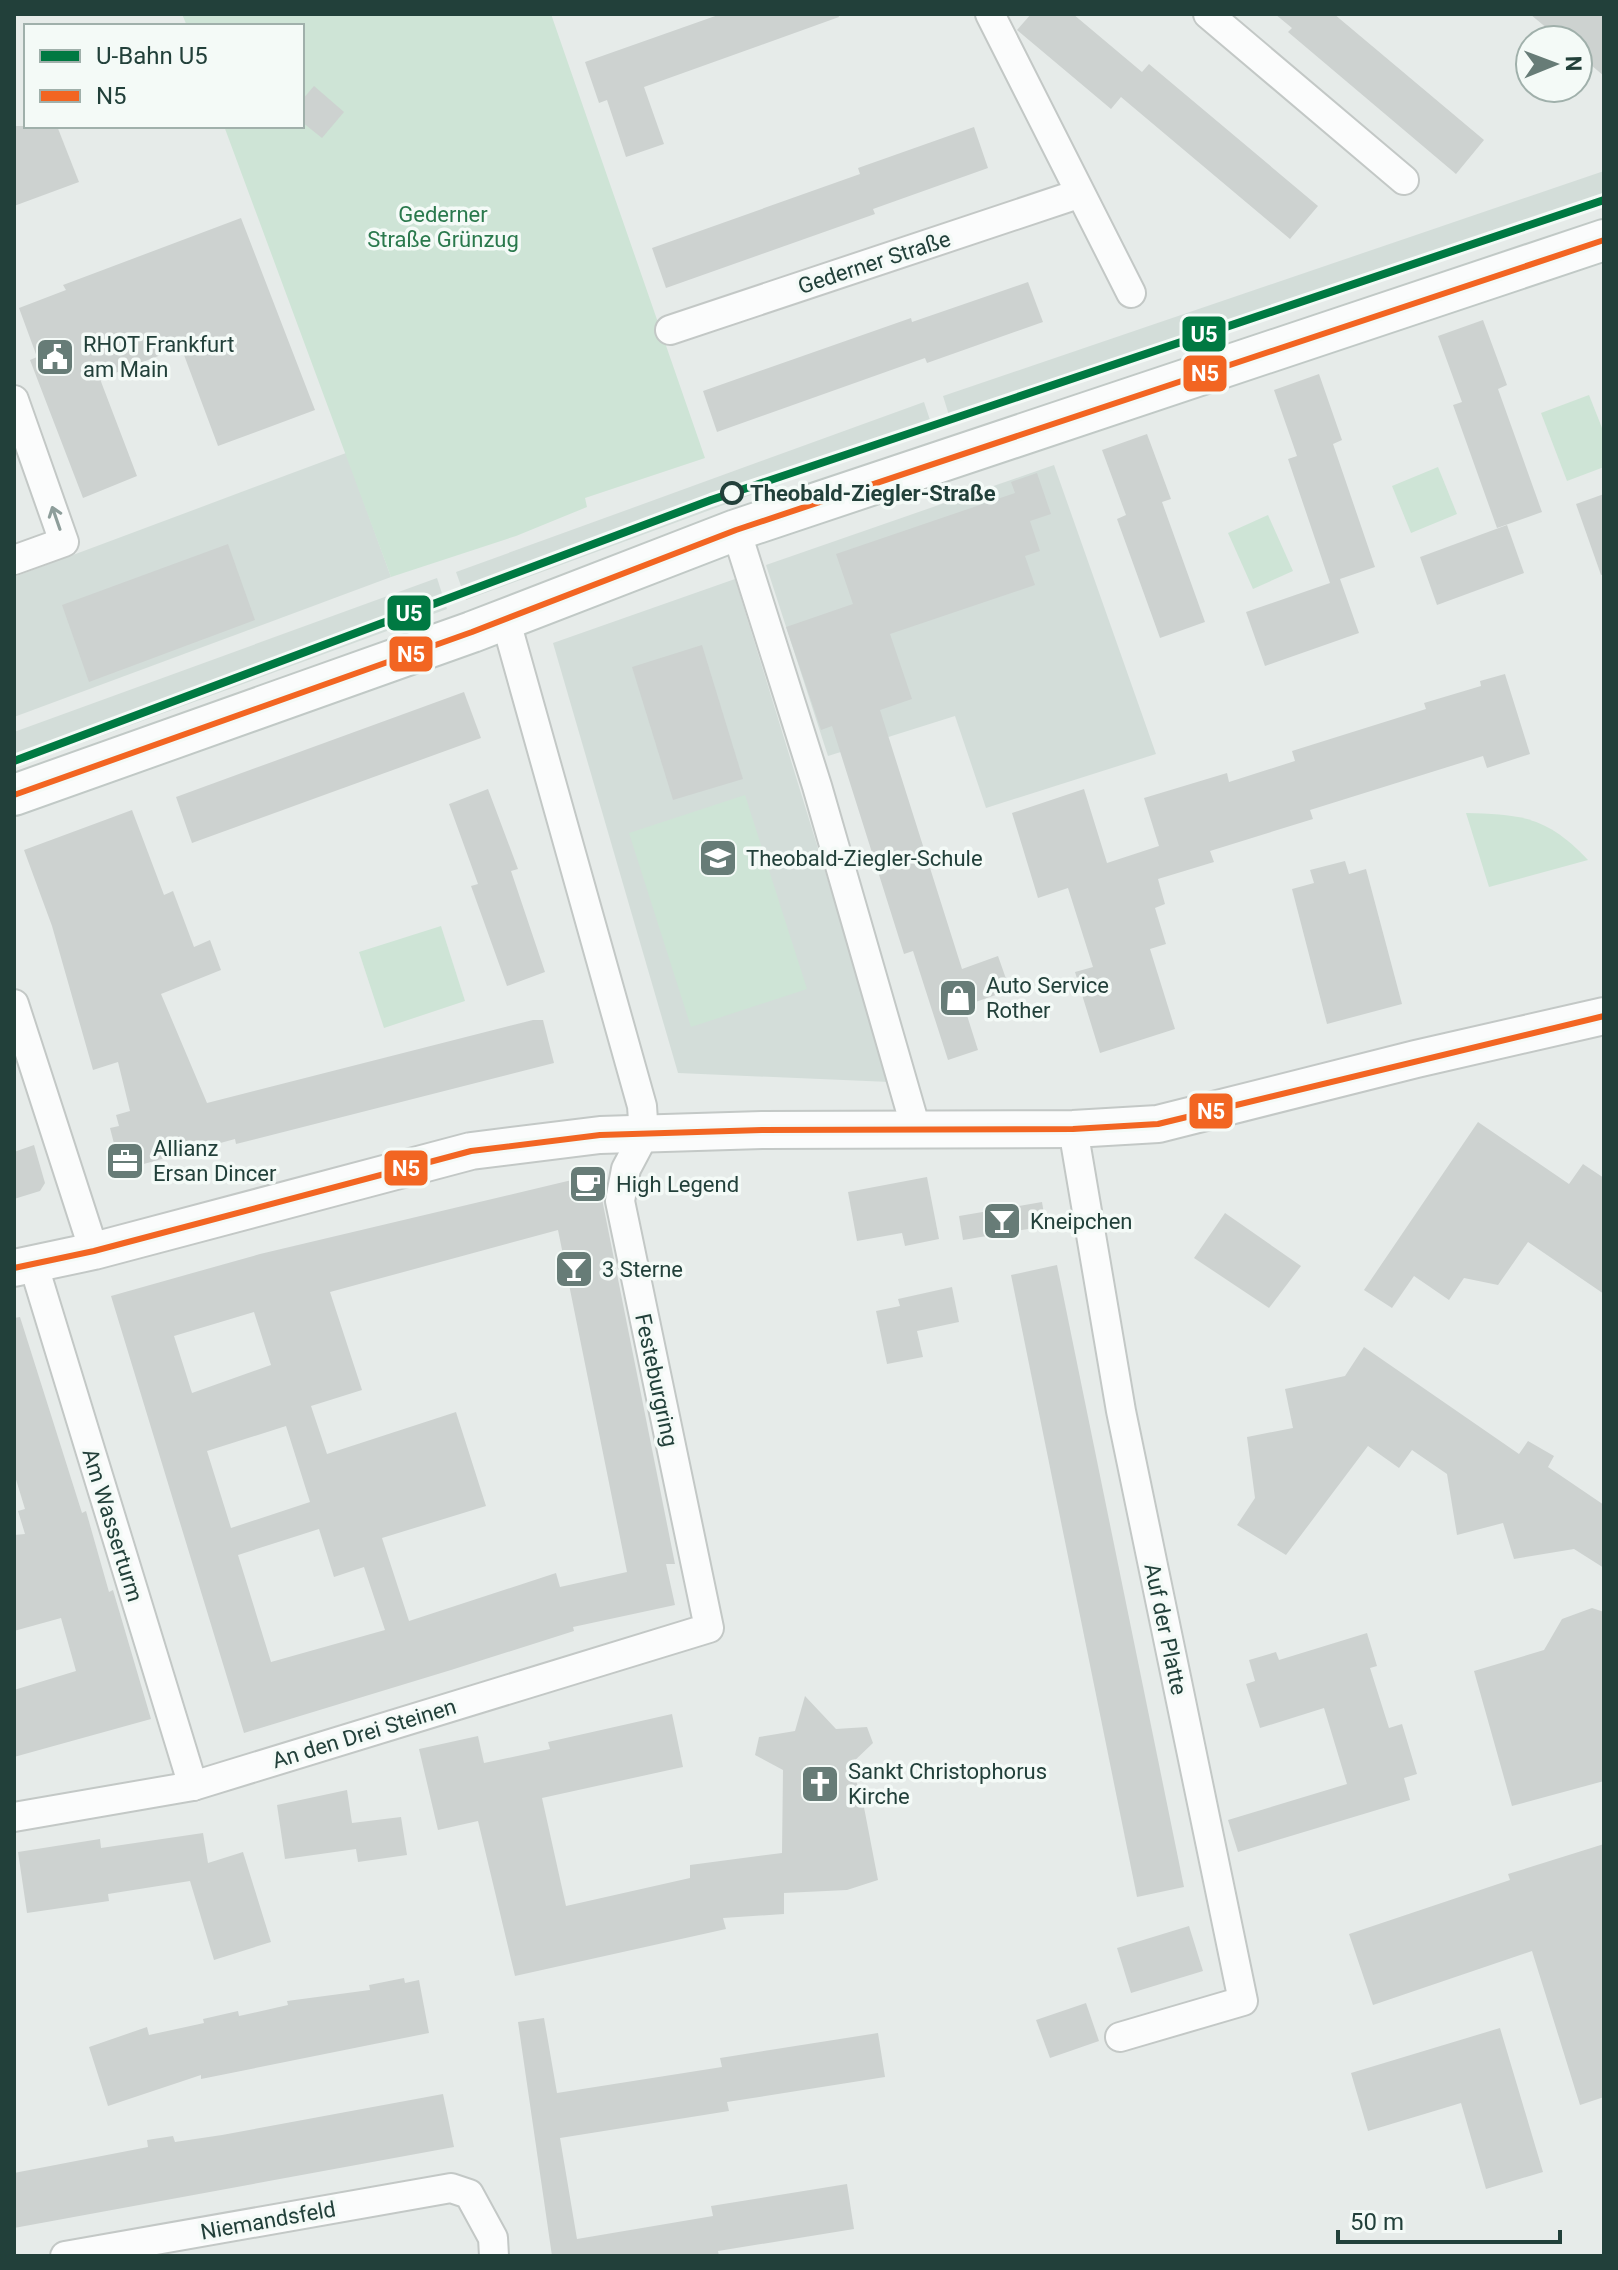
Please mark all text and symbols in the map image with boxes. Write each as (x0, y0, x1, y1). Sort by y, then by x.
legend (24, 24, 304, 128)
north arrow (1514, 24, 1594, 104)
text: U-Bahn U5 (96, 42, 208, 70)
text: N (1561, 56, 1586, 72)
text: N5 (96, 82, 127, 110)
park label: Gederner Straße Grünzug (367, 202, 519, 252)
street label: Gederner Straße (795, 226, 954, 299)
line badge: U5 (1181, 315, 1227, 353)
text: U5 (1190, 322, 1218, 347)
place label: RHOT Frankfurt am Main (83, 332, 234, 382)
public building icon: RHOT Frankfurt am Main (34, 336, 76, 378)
line badge: N5 (1182, 354, 1228, 393)
text: N5 (1191, 361, 1219, 386)
place label: Theobald-Ziegler-Straße (750, 481, 996, 506)
marker: Theobald-Ziegler-Straße (721, 482, 743, 504)
one-way arrow (47, 506, 62, 531)
line badge: U5 (386, 594, 432, 632)
text: U5 (395, 601, 423, 626)
line badge: N5 (388, 635, 434, 673)
text: N5 (397, 642, 425, 667)
school or university icon: Theobald-Ziegler-Schule (697, 837, 739, 879)
place label: Theobald-Ziegler-Schule (746, 846, 983, 871)
place label: Auto Service Rother (986, 973, 1109, 1023)
shop icon: Auto Service Rother (937, 977, 979, 1019)
line badge: N5 (1188, 1092, 1234, 1130)
text: N5 (1197, 1099, 1225, 1124)
place label: Allianz Ersan Dincer (153, 1136, 277, 1186)
office icon: Allianz Ersan Dincer (104, 1140, 146, 1182)
line badge: N5 (383, 1149, 429, 1187)
text: N5 (392, 1156, 420, 1181)
cafe icon: High Legend (567, 1163, 609, 1205)
place label: High Legend (616, 1172, 739, 1197)
bar icon: Kneipchen (981, 1200, 1023, 1242)
place label: Kneipchen (1030, 1209, 1133, 1234)
bar icon: 3 Sterne (553, 1248, 595, 1290)
place label: 3 Sterne (602, 1257, 683, 1282)
street label: Festeburgring (630, 1311, 683, 1449)
street label: Am Wasserturm (77, 1446, 148, 1605)
street label: Auf der Platte (1139, 1561, 1192, 1697)
street label: An den Drei Steinen (269, 1694, 459, 1773)
place label: Sankt Christophorus Kirche (848, 1759, 1047, 1809)
church icon: Sankt Christophorus Kirche (799, 1763, 841, 1805)
scale bar (1338, 2194, 1560, 2244)
street label: Niemandsfeld (199, 2196, 338, 2245)
text: 50 m (1350, 2208, 1404, 2236)

